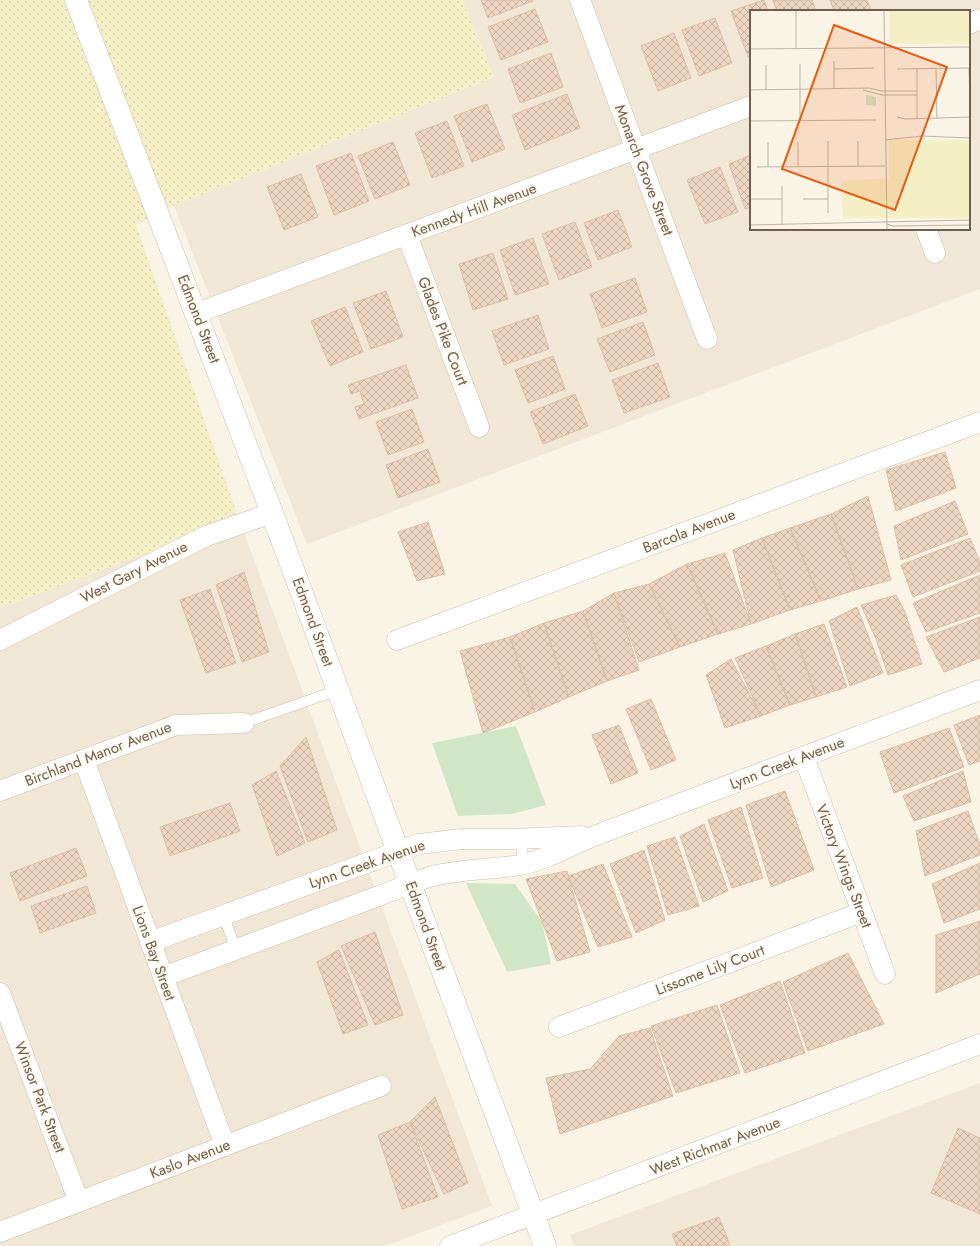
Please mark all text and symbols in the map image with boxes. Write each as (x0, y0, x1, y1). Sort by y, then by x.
inset map (750, 10, 970, 230)
street label: Monarch Grove Street (609, 101, 679, 239)
street label: Kennedy Hill Avenue (408, 177, 540, 243)
street label: Edmond Street (172, 271, 226, 367)
street label: Glades Pike Court (412, 273, 474, 389)
street label: Barcola Avenue (639, 503, 739, 559)
street label: West Gary Avenue (77, 535, 192, 609)
street label: Edmond Street (287, 574, 339, 670)
street label: Birchland Manor Avenue (21, 716, 175, 792)
street label: Lynn Creek Avenue (726, 731, 848, 795)
street label: Victory Wings Street (810, 801, 878, 931)
street label: Lynn Creek Avenue (306, 834, 428, 894)
street label: Edmond Street (400, 878, 452, 974)
street label: Lions Bay Street (127, 902, 182, 1004)
street label: Lissome Lily Court (652, 939, 768, 1001)
street label: Winsor Park Street (9, 1038, 71, 1156)
street label: West Richmar Avenue (647, 1111, 784, 1181)
street label: Kaslo Avenue (147, 1133, 234, 1184)

